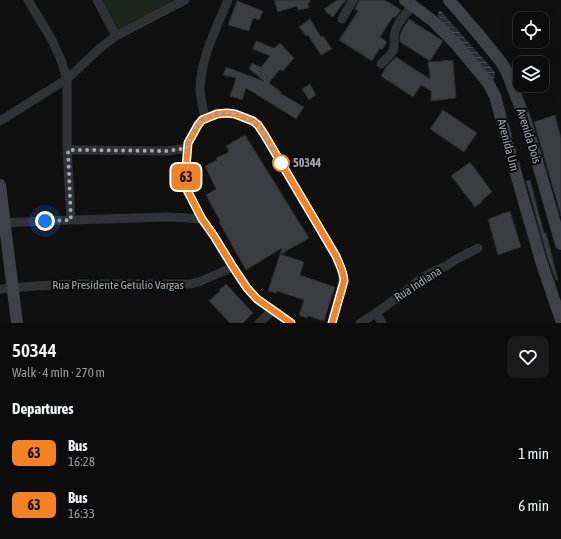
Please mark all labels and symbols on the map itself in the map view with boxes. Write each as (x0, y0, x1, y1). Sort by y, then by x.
street label: Avenida Dois (514, 107, 544, 165)
street label: Avenida Um (494, 117, 522, 173)
marker: 50344 (272, 154, 290, 172)
place label: 50344 (293, 156, 322, 170)
line badge: 63 (168, 164, 204, 190)
your location (35, 211, 55, 231)
street label: Rua Indiana (392, 264, 444, 304)
street label: Rua Presidente Getulio Vargas (52, 278, 184, 292)

